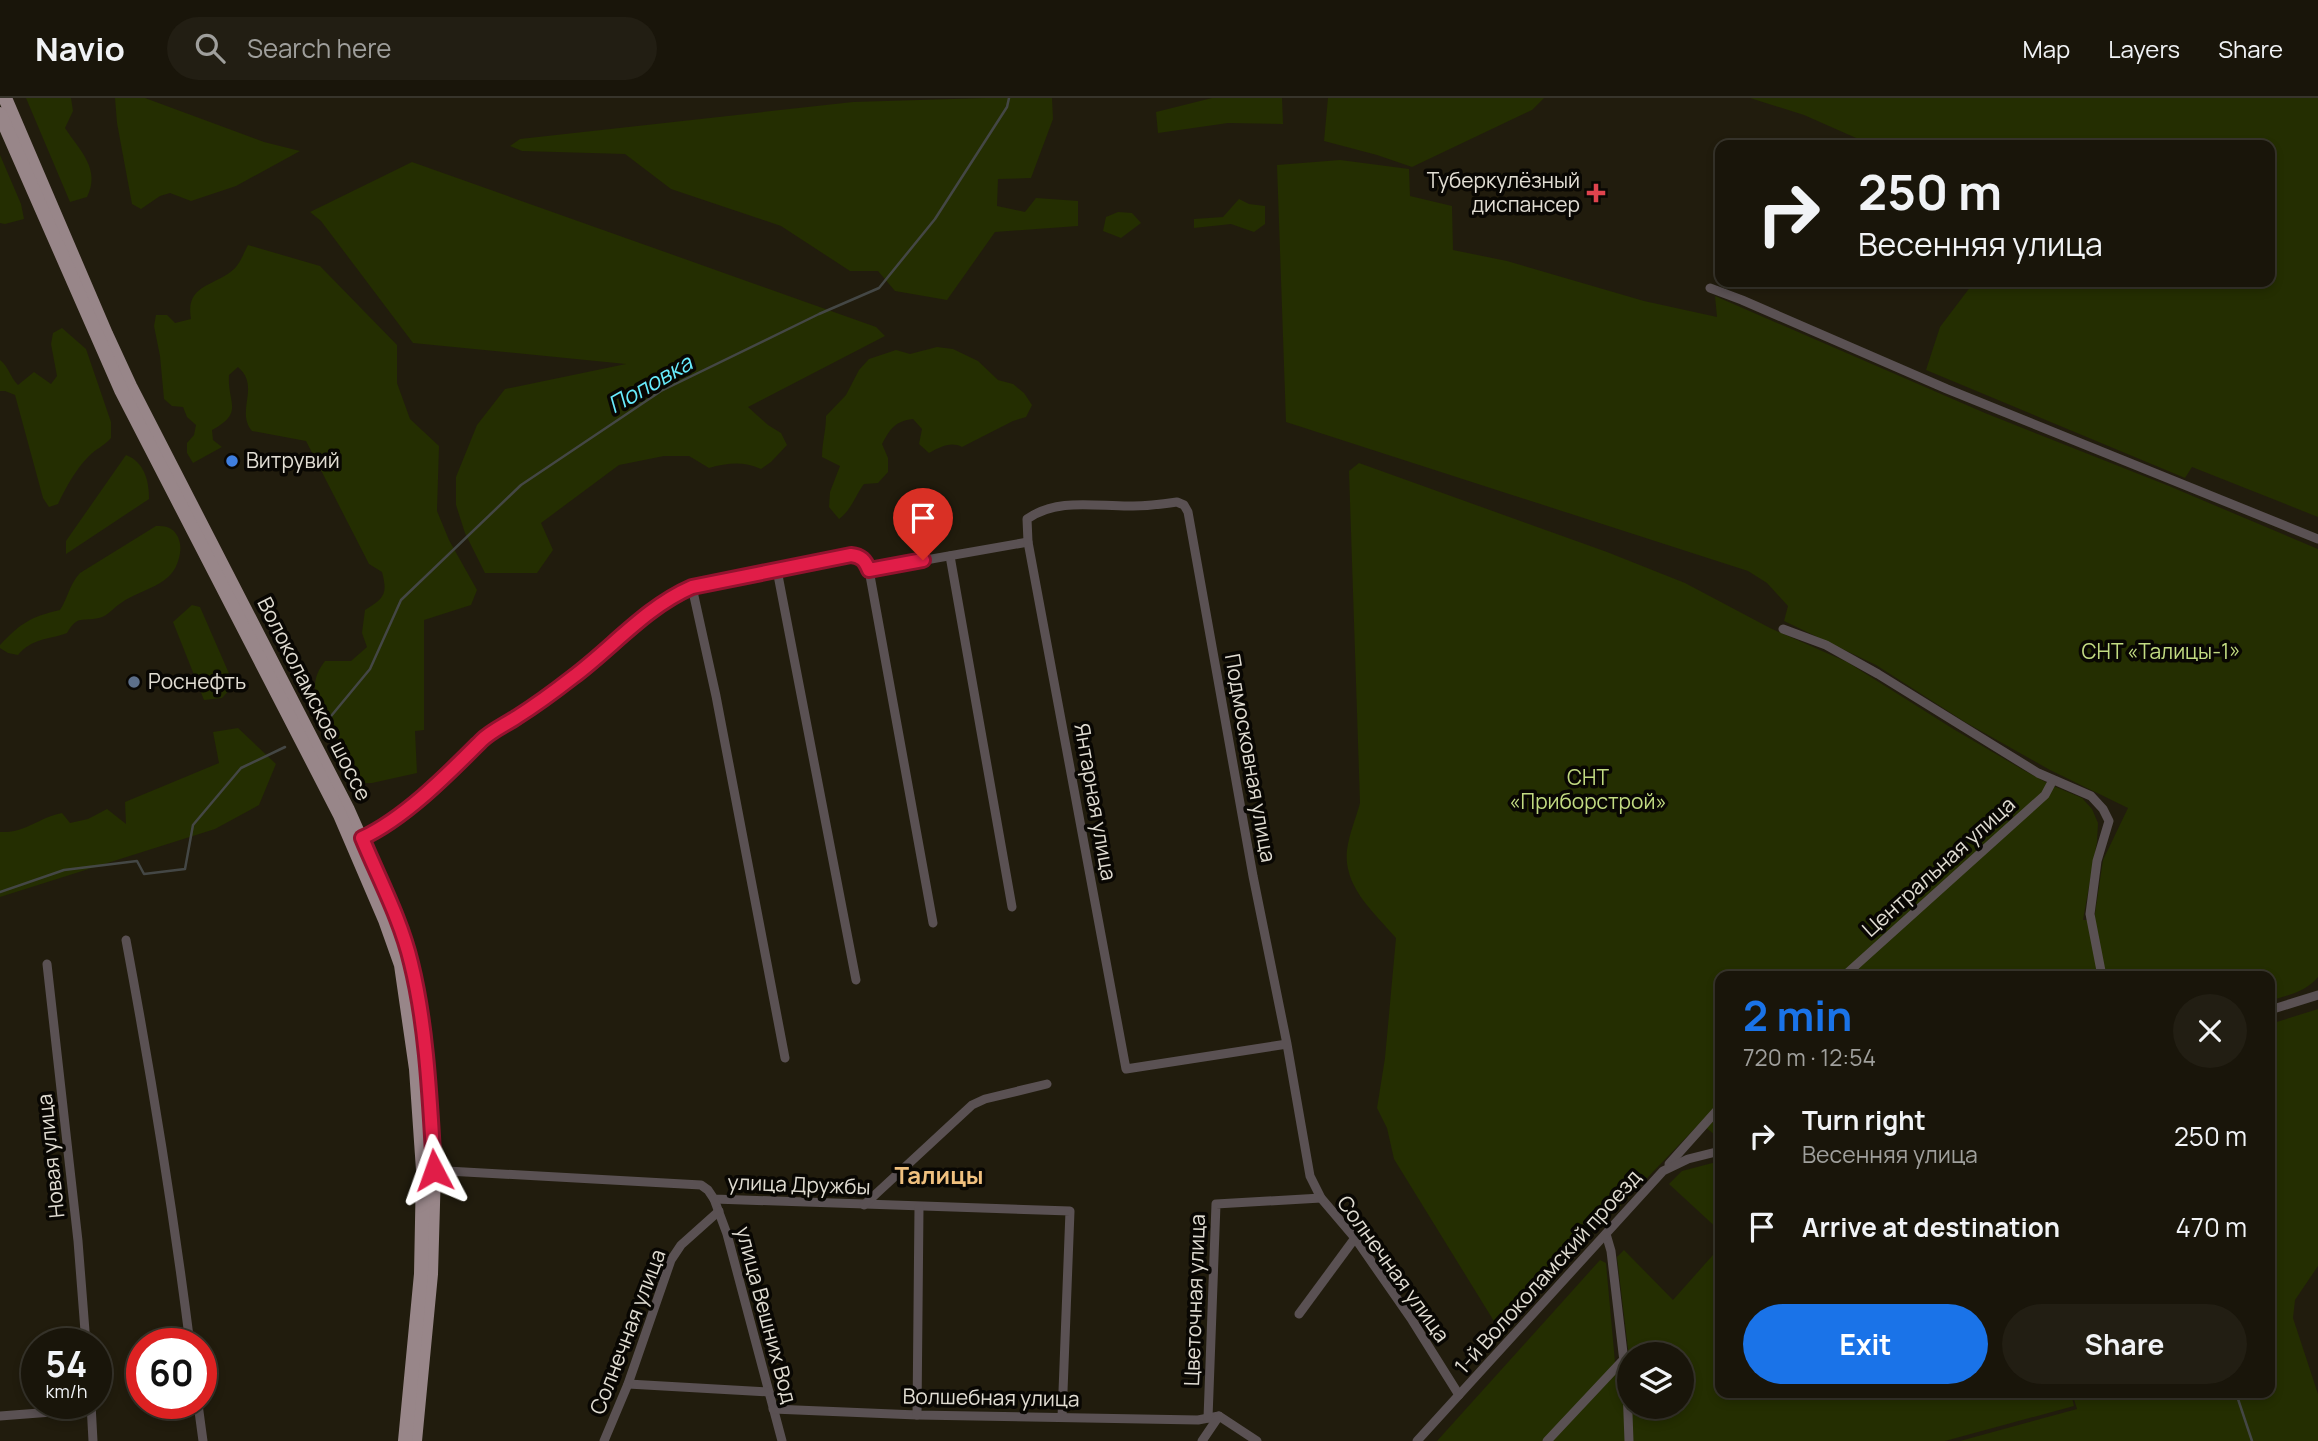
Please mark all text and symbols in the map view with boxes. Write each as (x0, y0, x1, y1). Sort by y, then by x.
search box (167, 17, 657, 80)
text: Navio (35, 26, 125, 71)
icon: search (191, 29, 229, 67)
text: Search here (247, 30, 391, 66)
text: Map (2023, 32, 2070, 65)
text: Layers (2108, 32, 2180, 65)
text: Share (2218, 32, 2283, 65)
text: 250 m (1858, 158, 2002, 225)
place label: Туберкулёзный диспансер (1427, 166, 1580, 218)
icon: right (1743, 168, 1834, 259)
marker: Туберкулёзный диспансер (1586, 183, 1606, 203)
text: Весенняя улица (1858, 222, 2103, 266)
water label: Поповка (601, 345, 699, 420)
place label: Витрувий (246, 446, 340, 474)
marker: Витрувий (224, 453, 240, 469)
pin (893, 488, 953, 560)
icon: arrive (904, 499, 942, 537)
street label: Волоколамское шоссе (251, 592, 378, 805)
park label: СНТ «Талицы-1» (2082, 637, 2240, 665)
street label: Подмосковная улица (1219, 651, 1283, 864)
place label: Роснефть (148, 667, 246, 695)
marker: Роснефть (126, 674, 142, 690)
street label: Янтарная улица (1068, 721, 1124, 883)
park label: СНТ «Приборстрой» (1509, 763, 1667, 815)
street label: Центральная улица (1856, 790, 2021, 942)
text: 2 min (1743, 986, 1852, 1044)
button: close (2173, 994, 2247, 1068)
text: 720 m · 12:54 (1743, 1041, 1876, 1073)
street label: Новая улица (30, 1093, 70, 1220)
text: Turn right (1802, 1102, 1926, 1138)
icon: right (1743, 1117, 1781, 1155)
text: 250 m (2174, 1118, 2247, 1154)
position arrow (397, 1133, 471, 1207)
text: Весенняя улица (1802, 1138, 1978, 1170)
district label: Талицы (894, 1158, 984, 1191)
street label: 1-й Волоколамский проезд (1448, 1163, 1647, 1379)
street label: улица Дружбы (727, 1168, 871, 1200)
street label: Солнечная улица (1331, 1189, 1457, 1347)
icon: arrive (1743, 1208, 1781, 1246)
text: Arrive at destination (1802, 1209, 2060, 1245)
text: 470 m (2176, 1209, 2247, 1245)
street label: Цветочная улица (1177, 1214, 1211, 1386)
street label: улица Вешних Вод (730, 1223, 804, 1406)
street label: Солнечная улица (583, 1245, 671, 1418)
button: Exit (1743, 1304, 1988, 1384)
button: Share (2002, 1304, 2247, 1384)
speed limit sign: 60 (126, 1328, 217, 1419)
text: 54 (46, 1340, 87, 1388)
map controls (1617, 1342, 1694, 1419)
button: layers (1617, 1342, 1694, 1419)
text: km/h (46, 1379, 87, 1403)
street label: Волшебная улица (902, 1381, 1080, 1413)

